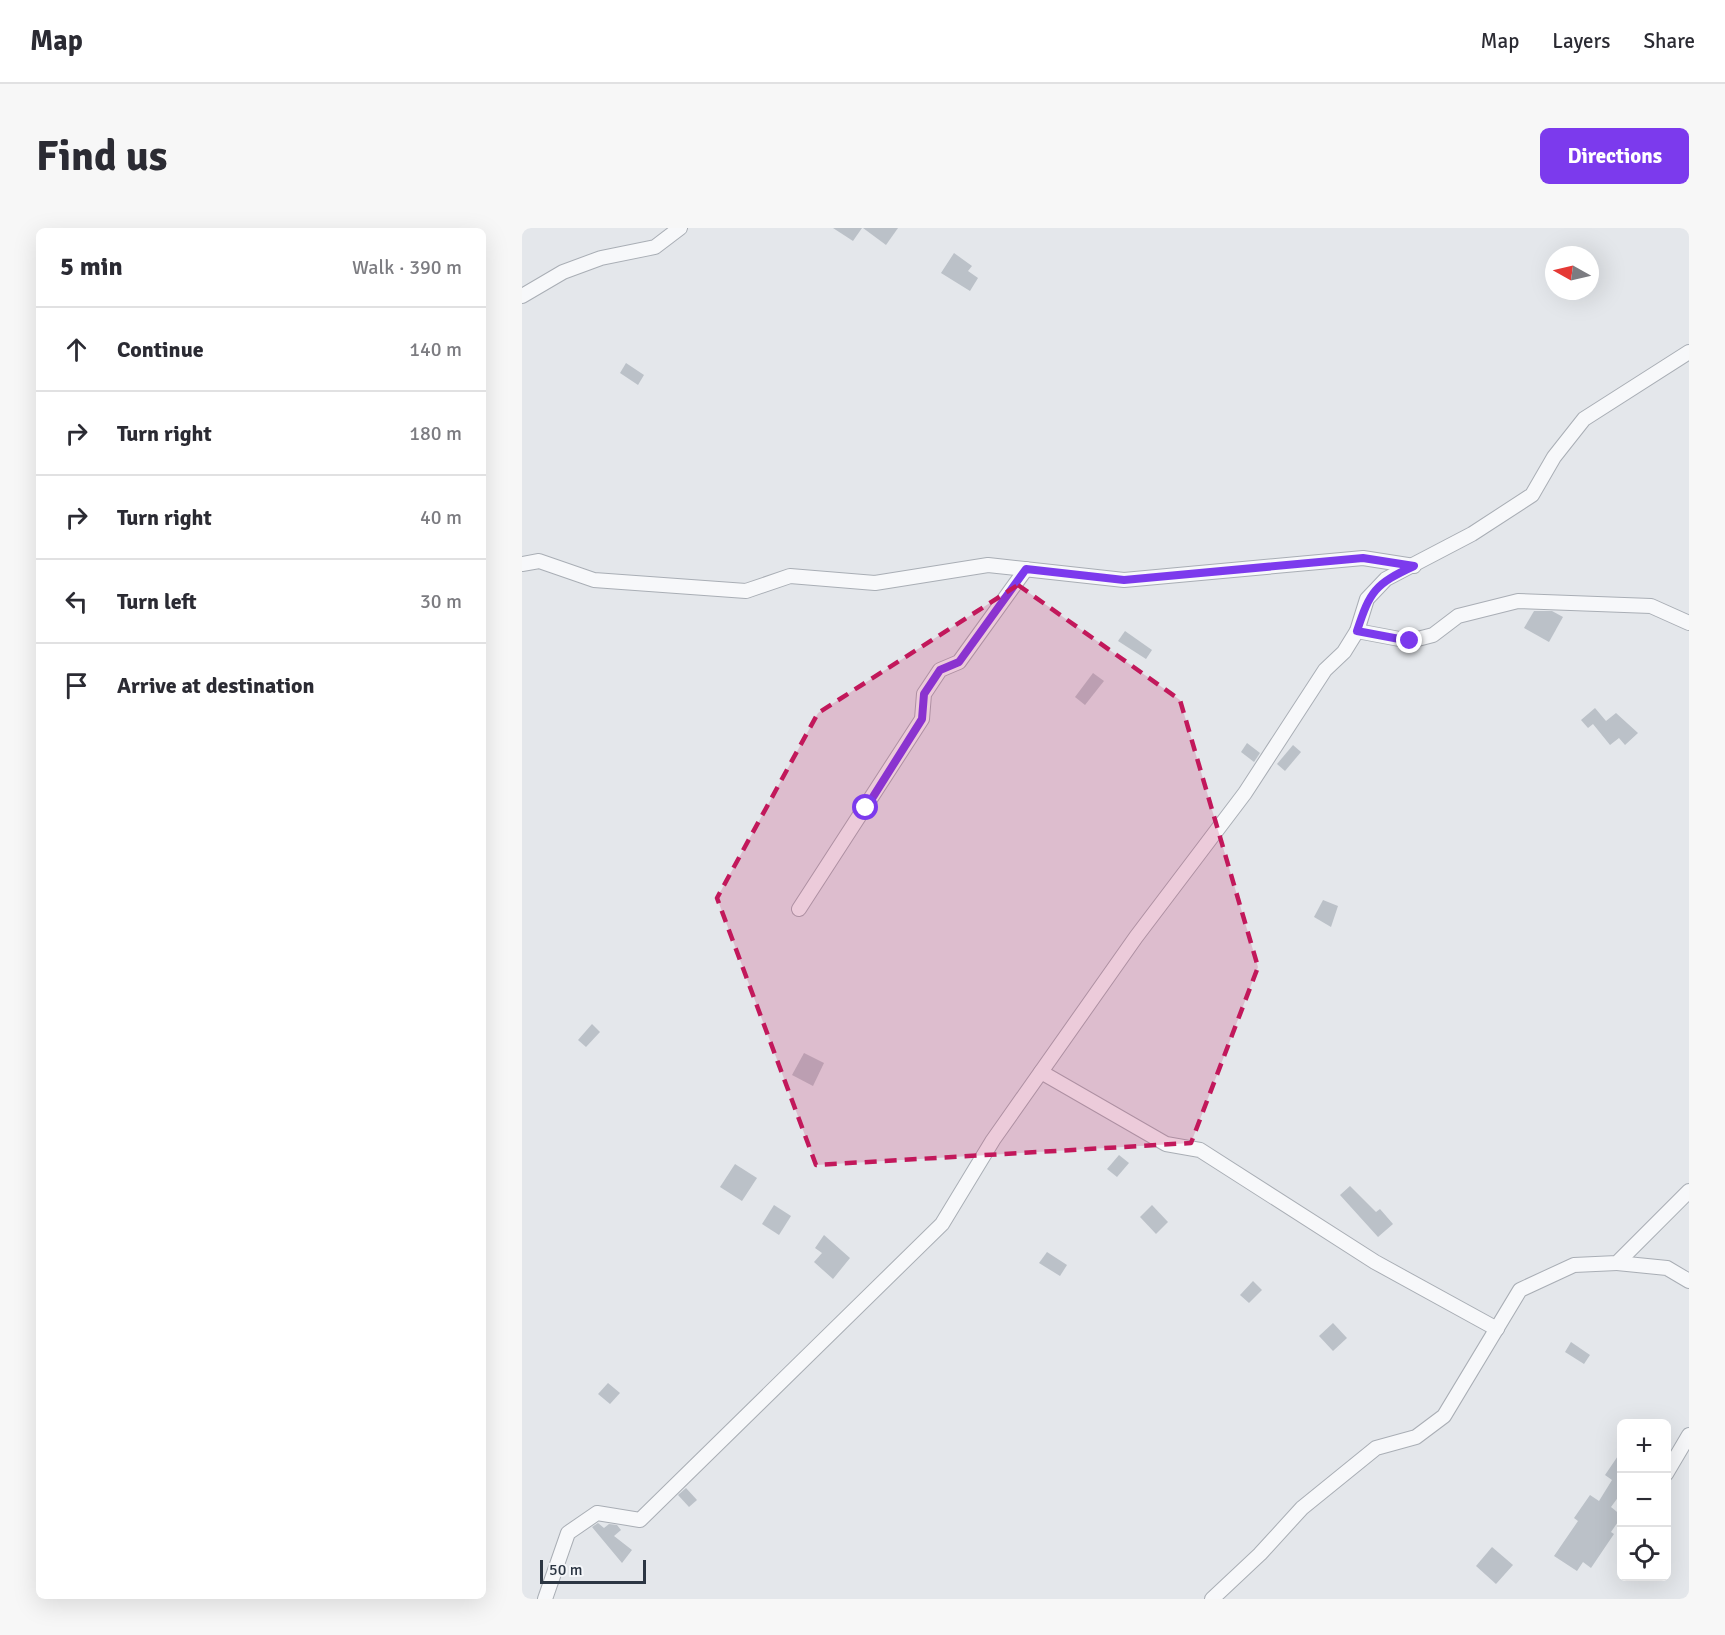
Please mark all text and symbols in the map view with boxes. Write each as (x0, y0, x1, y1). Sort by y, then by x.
text: Map (30, 24, 83, 58)
text: Map (1481, 28, 1519, 54)
text: Layers (1552, 28, 1610, 54)
text: Share (1643, 28, 1695, 54)
button: Directions (1540, 128, 1689, 184)
text: Find us (36, 131, 167, 182)
north arrow (1545, 246, 1599, 300)
text: 5 min (60, 251, 123, 283)
text: Walk · 390 m (352, 255, 462, 280)
icon: ahead (60, 333, 93, 366)
text: Continue (117, 336, 204, 363)
text: 140 m (409, 337, 462, 362)
icon: right (60, 417, 93, 450)
text: Turn right (117, 420, 212, 447)
text: 180 m (409, 421, 462, 446)
icon: right (60, 501, 93, 534)
text: Turn right (117, 504, 212, 531)
text: 40 m (420, 505, 462, 530)
icon: left (60, 585, 93, 618)
text: Turn left (117, 588, 197, 615)
text: 30 m (420, 589, 462, 614)
route end (1396, 627, 1422, 653)
icon: arrive (60, 669, 93, 702)
text: Arrive at destination (117, 672, 314, 699)
route start (852, 794, 878, 820)
map controls (1617, 1419, 1671, 1581)
button: + (1617, 1419, 1671, 1473)
button: − (1617, 1473, 1671, 1527)
button: locate (1617, 1527, 1671, 1581)
scale bar (540, 1557, 646, 1584)
text: 50 m (549, 1560, 583, 1580)

